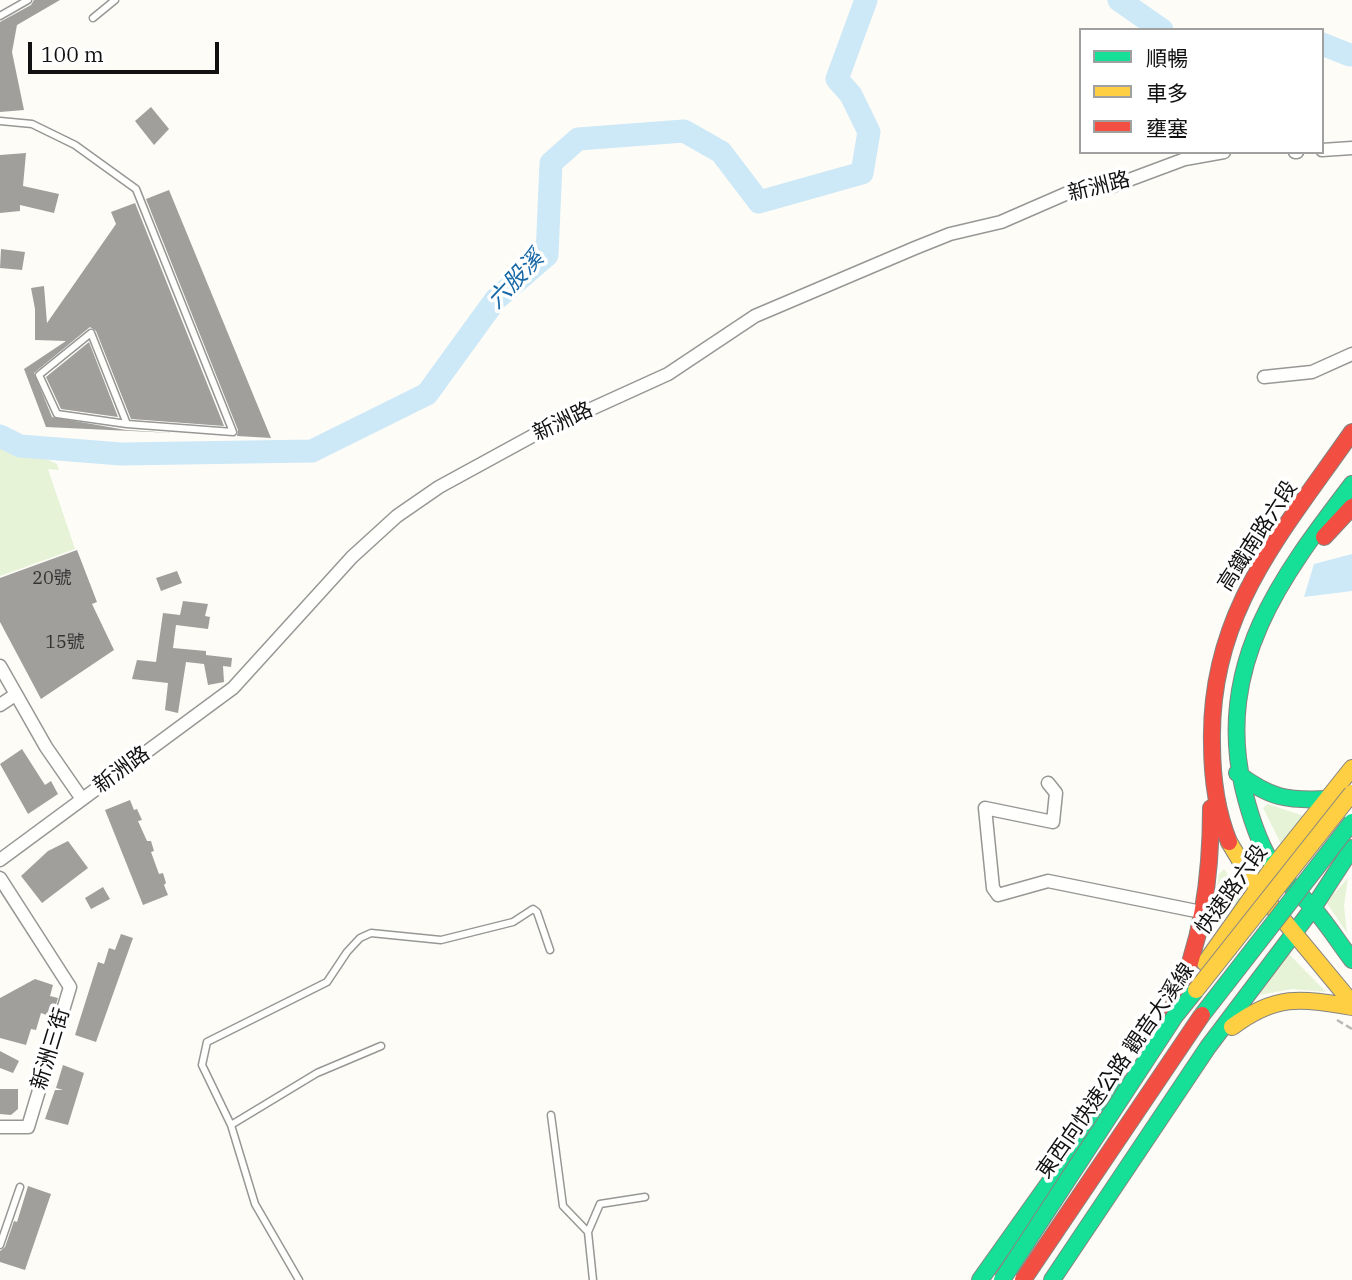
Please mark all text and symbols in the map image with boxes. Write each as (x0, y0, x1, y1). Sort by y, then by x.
scale bar (32, 28, 222, 72)
legend (1079, 28, 1324, 154)
text: 100 m (41, 40, 104, 68)
text: 順暢 (1146, 44, 1188, 72)
text: 車多 (1146, 79, 1188, 107)
text: 壅塞 (1146, 114, 1188, 142)
street label: 新洲路 (1065, 167, 1133, 207)
water label: 六股溪 (482, 245, 550, 315)
street label: 新洲路 (529, 397, 597, 447)
street label: 高鐵南路六段 (1213, 476, 1303, 596)
house number: 20號 (32, 568, 72, 590)
house number: 15號 (45, 632, 85, 654)
street label: 新洲路 (89, 741, 155, 799)
street label: 快速路六段 (1191, 840, 1273, 940)
street label: 東西向快速公路 觀音大溪線 (1032, 959, 1200, 1183)
street label: 新洲三街 (27, 1005, 75, 1093)

